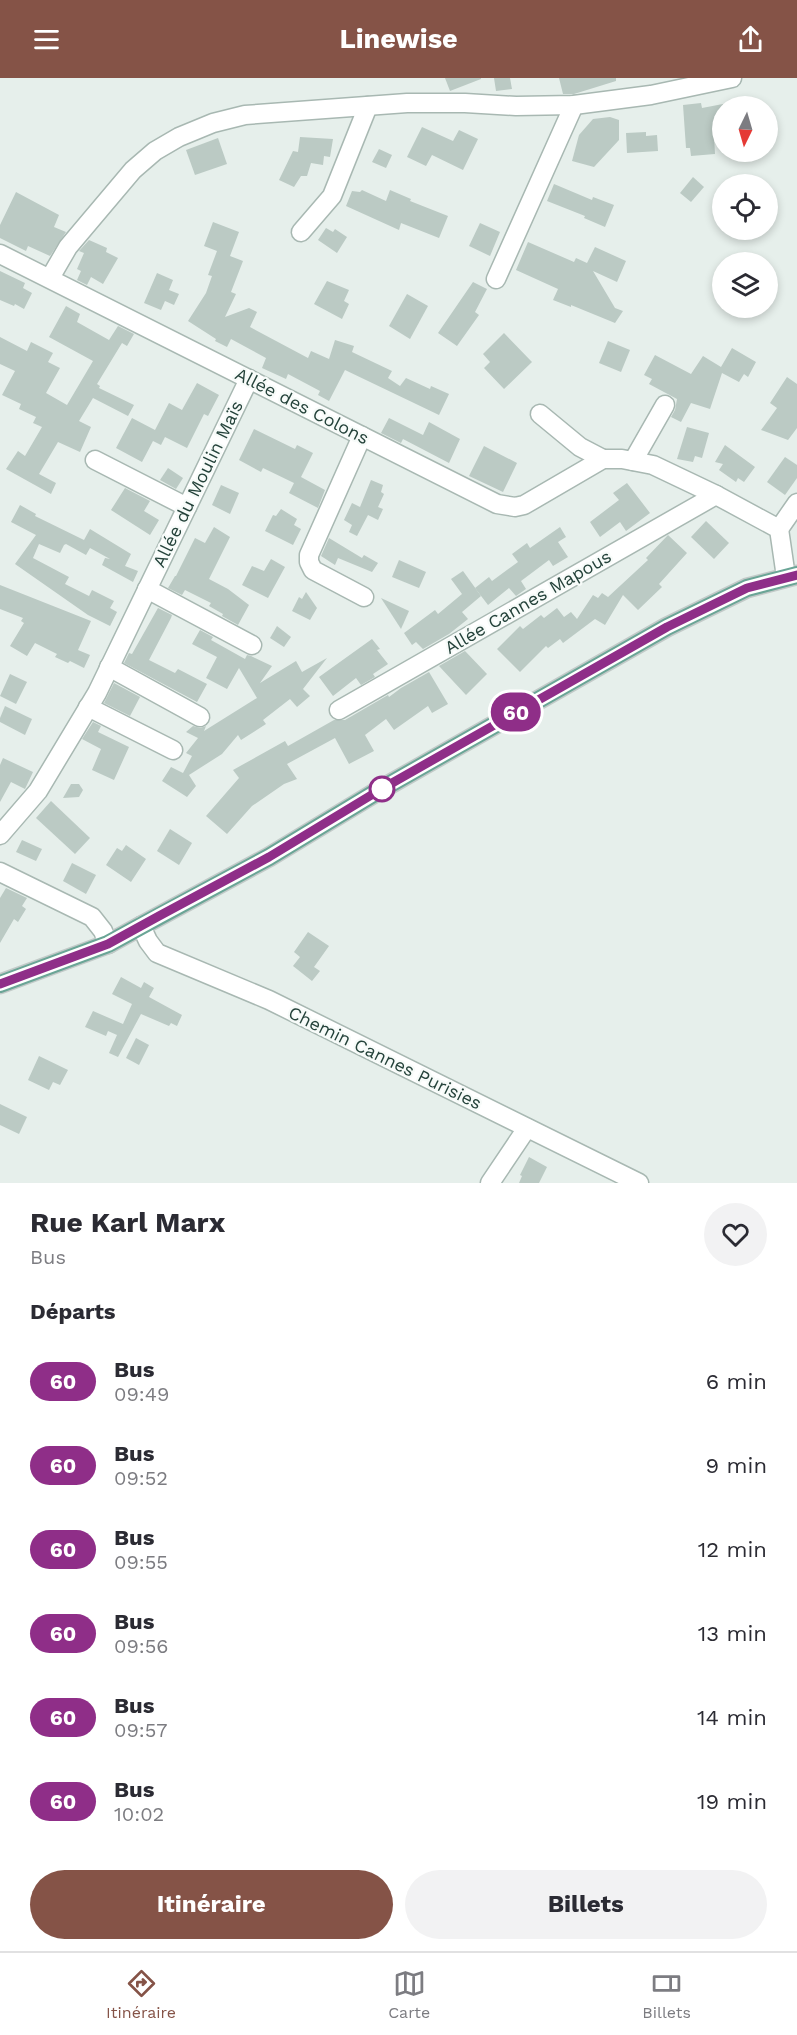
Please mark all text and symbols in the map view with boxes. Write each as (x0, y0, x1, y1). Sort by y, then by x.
icon: menu (30, 23, 63, 56)
text: Linewise (339, 23, 458, 55)
icon: share (734, 23, 767, 56)
north arrow (712, 96, 778, 162)
map controls (712, 96, 778, 318)
button: locate (712, 174, 778, 240)
button: layers (712, 252, 778, 318)
street label: Allée des Colons (232, 363, 373, 448)
street label: Allée du Moulin Maïs (148, 397, 247, 571)
street label: Allée Cannes Mapous (441, 545, 615, 658)
line badge: 60 (489, 692, 543, 732)
text: 60 (503, 700, 529, 725)
unlabelled marker (369, 776, 395, 802)
street label: Chemin Cannes Purisies (285, 1002, 485, 1114)
button: heart (704, 1203, 767, 1266)
text: Rue Karl Marx (30, 1206, 225, 1239)
text: Bus (30, 1245, 66, 1269)
text: Départs (30, 1299, 116, 1324)
text: Bus (114, 1357, 154, 1382)
text: 60 (50, 1369, 76, 1394)
text: 6 min (706, 1369, 767, 1394)
text: 09:49 (114, 1382, 169, 1406)
text: Bus (114, 1441, 154, 1466)
text: 60 (50, 1453, 76, 1478)
text: 9 min (705, 1453, 767, 1478)
text: 09:52 (114, 1466, 168, 1490)
text: Bus (114, 1525, 154, 1550)
text: 60 (50, 1537, 76, 1562)
text: 12 min (698, 1537, 767, 1562)
text: 09:55 (114, 1550, 168, 1574)
text: Bus (114, 1609, 154, 1634)
text: 60 (50, 1621, 76, 1646)
text: 13 min (698, 1621, 767, 1646)
text: 09:56 (114, 1634, 169, 1658)
text: Bus (114, 1693, 154, 1718)
text: 60 (50, 1705, 76, 1730)
text: 14 min (697, 1705, 767, 1730)
text: 09:57 (114, 1718, 168, 1742)
text: Bus (114, 1777, 154, 1802)
text: 60 (50, 1789, 76, 1814)
text: 19 min (697, 1789, 767, 1814)
text: 10:02 (114, 1802, 164, 1826)
button: Itinéraire (30, 1870, 393, 1939)
button: Billets (405, 1870, 767, 1939)
tab: Itinéraire (106, 1967, 176, 2022)
tab: Carte (388, 1967, 430, 2022)
tab: Billets (642, 1967, 691, 2022)

